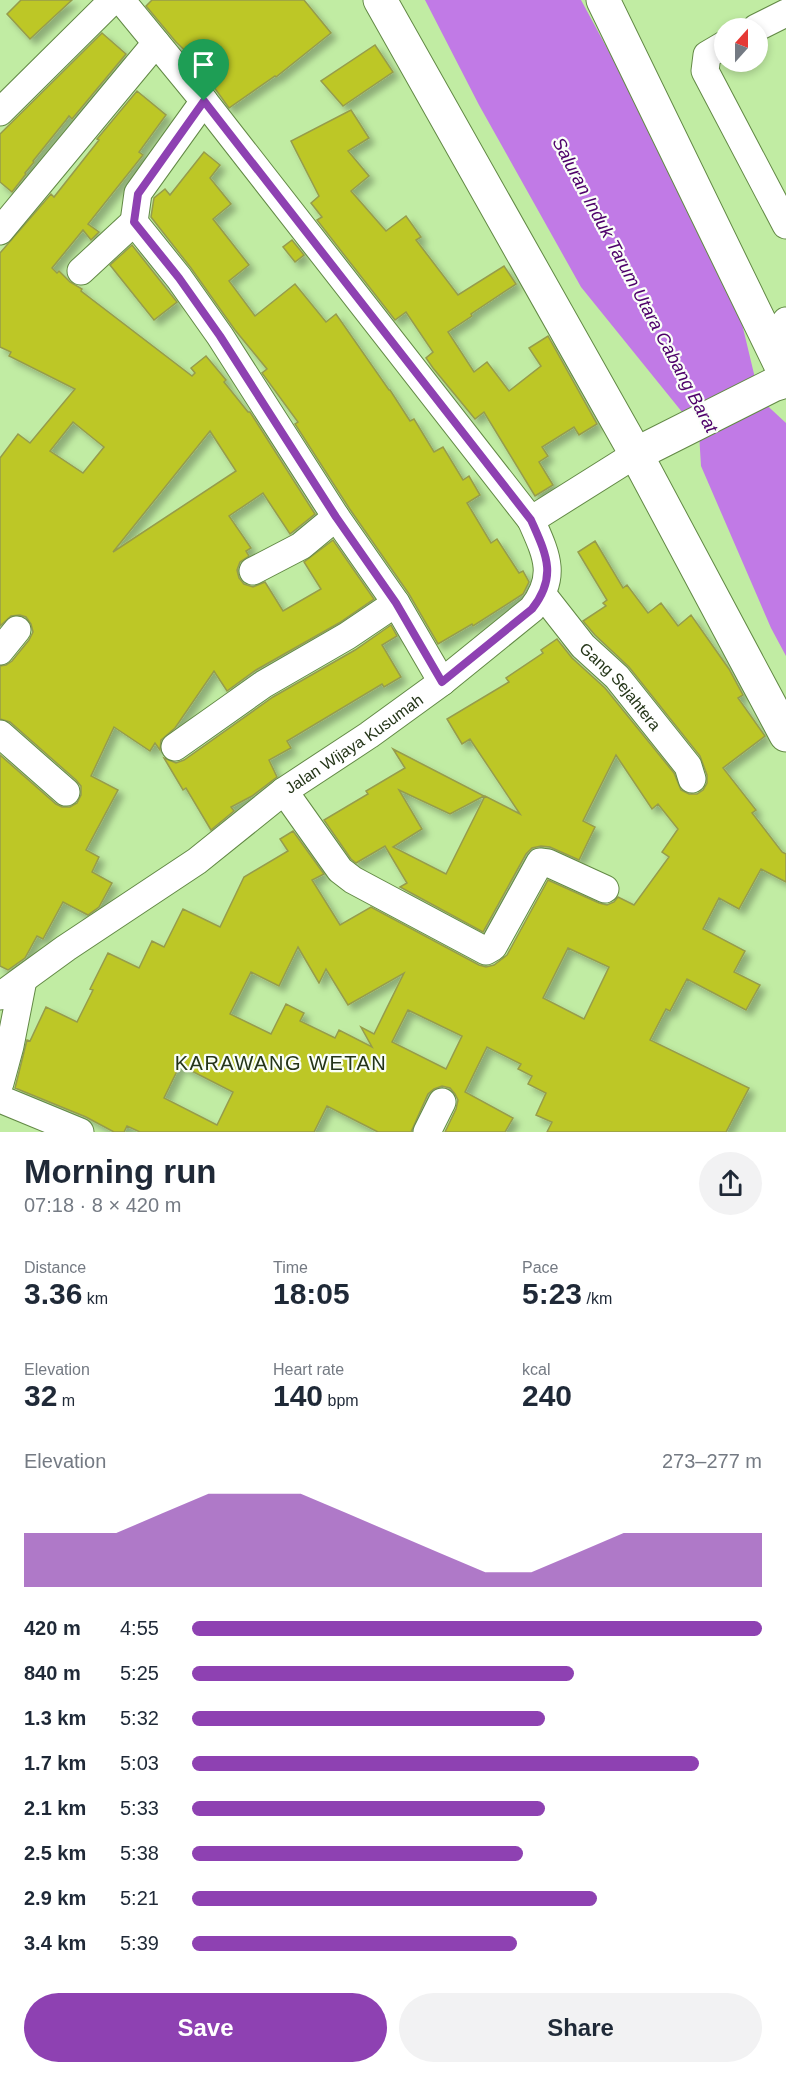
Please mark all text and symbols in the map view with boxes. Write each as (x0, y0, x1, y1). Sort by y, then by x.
north arrow (714, 18, 768, 72)
map controls (714, 18, 768, 72)
pin (178, 39, 229, 101)
icon: arrive (187, 48, 220, 81)
water label: Saluran Induk Tarum Utara Cabang Barat (548, 134, 722, 437)
street label: Gang Sejahtera (577, 639, 664, 733)
street label: Jalan Wijaya Kusumah (282, 690, 426, 796)
district label: KARAWANG WETAN (175, 1052, 387, 1074)
button: share (699, 1152, 762, 1215)
text: Morning run (24, 1153, 216, 1190)
text: 07:18 · 8 × 420 m (24, 1194, 181, 1216)
text: Distance (24, 1259, 86, 1276)
text: Time (273, 1259, 308, 1276)
text: Pace (522, 1259, 558, 1276)
text: 3.36 (24, 1277, 82, 1310)
text: 18:05 (273, 1277, 350, 1310)
text: 5:23 (522, 1277, 582, 1310)
text: km (82, 1290, 108, 1307)
text: /km (582, 1290, 612, 1307)
text: Elevation (24, 1361, 90, 1378)
text: Heart rate (273, 1361, 344, 1378)
text: kcal (522, 1361, 550, 1378)
text: 32 (24, 1379, 57, 1412)
text: 140 (273, 1379, 323, 1412)
text: 240 (522, 1379, 572, 1412)
text: m (57, 1392, 75, 1409)
text: bpm (323, 1392, 359, 1409)
text: Elevation (24, 1450, 106, 1472)
text: 273–277 m (662, 1450, 762, 1472)
text: 420 m (24, 1617, 81, 1639)
text: 4:55 (120, 1617, 159, 1639)
text: 840 m (24, 1662, 81, 1684)
text: 5:25 (120, 1662, 159, 1684)
text: 1.3 km (24, 1707, 86, 1729)
text: 5:32 (120, 1707, 159, 1729)
text: 1.7 km (24, 1752, 86, 1774)
text: 5:03 (120, 1752, 159, 1774)
text: 2.1 km (24, 1797, 86, 1819)
text: 5:33 (120, 1797, 159, 1819)
text: 2.5 km (24, 1842, 86, 1864)
text: 5:38 (120, 1842, 159, 1864)
text: 2.9 km (24, 1887, 86, 1909)
text: 5:21 (120, 1887, 159, 1909)
text: 3.4 km (24, 1932, 86, 1954)
text: 5:39 (120, 1932, 159, 1954)
button: Save (24, 1993, 387, 2062)
button: Share (399, 1993, 762, 2062)

